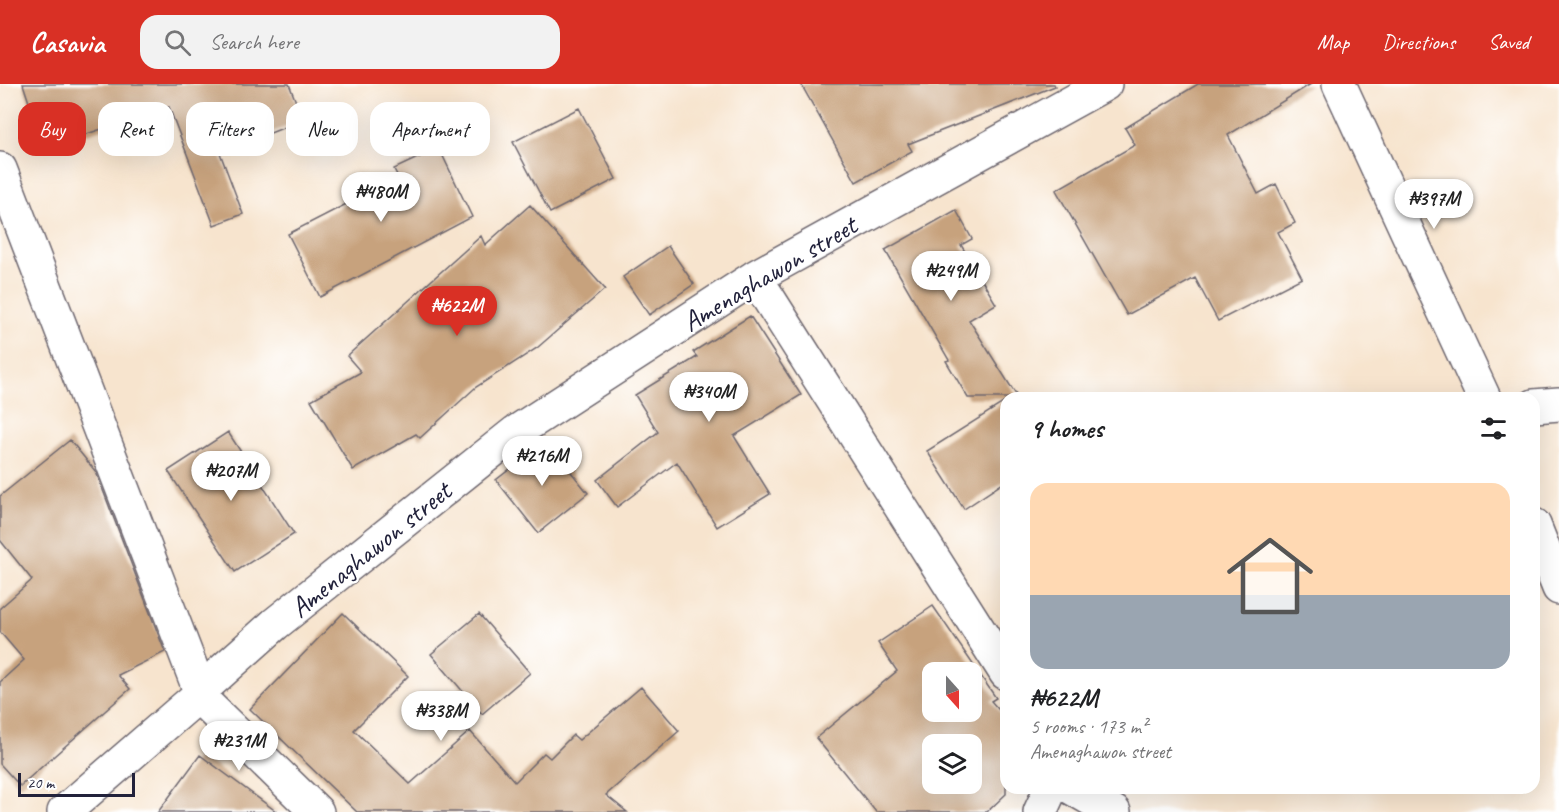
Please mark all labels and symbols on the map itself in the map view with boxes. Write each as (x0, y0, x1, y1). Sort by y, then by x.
pin: ₦480M (339, 172, 423, 223)
pin: ₦397M (1392, 179, 1476, 230)
street label: Amenaghawon street (676, 206, 865, 339)
pin: ₦249M (909, 251, 993, 302)
pin: ₦622M (415, 286, 499, 337)
pin: ₦340M (667, 372, 751, 423)
pin: ₦216M (500, 436, 584, 487)
pin: ₦207M (189, 451, 273, 502)
street label: Amenaghawon street (283, 472, 460, 625)
north arrow (922, 662, 982, 722)
pin: ₦338M (399, 691, 483, 742)
pin: ₦231M (197, 721, 281, 772)
scale bar (18, 770, 135, 798)

